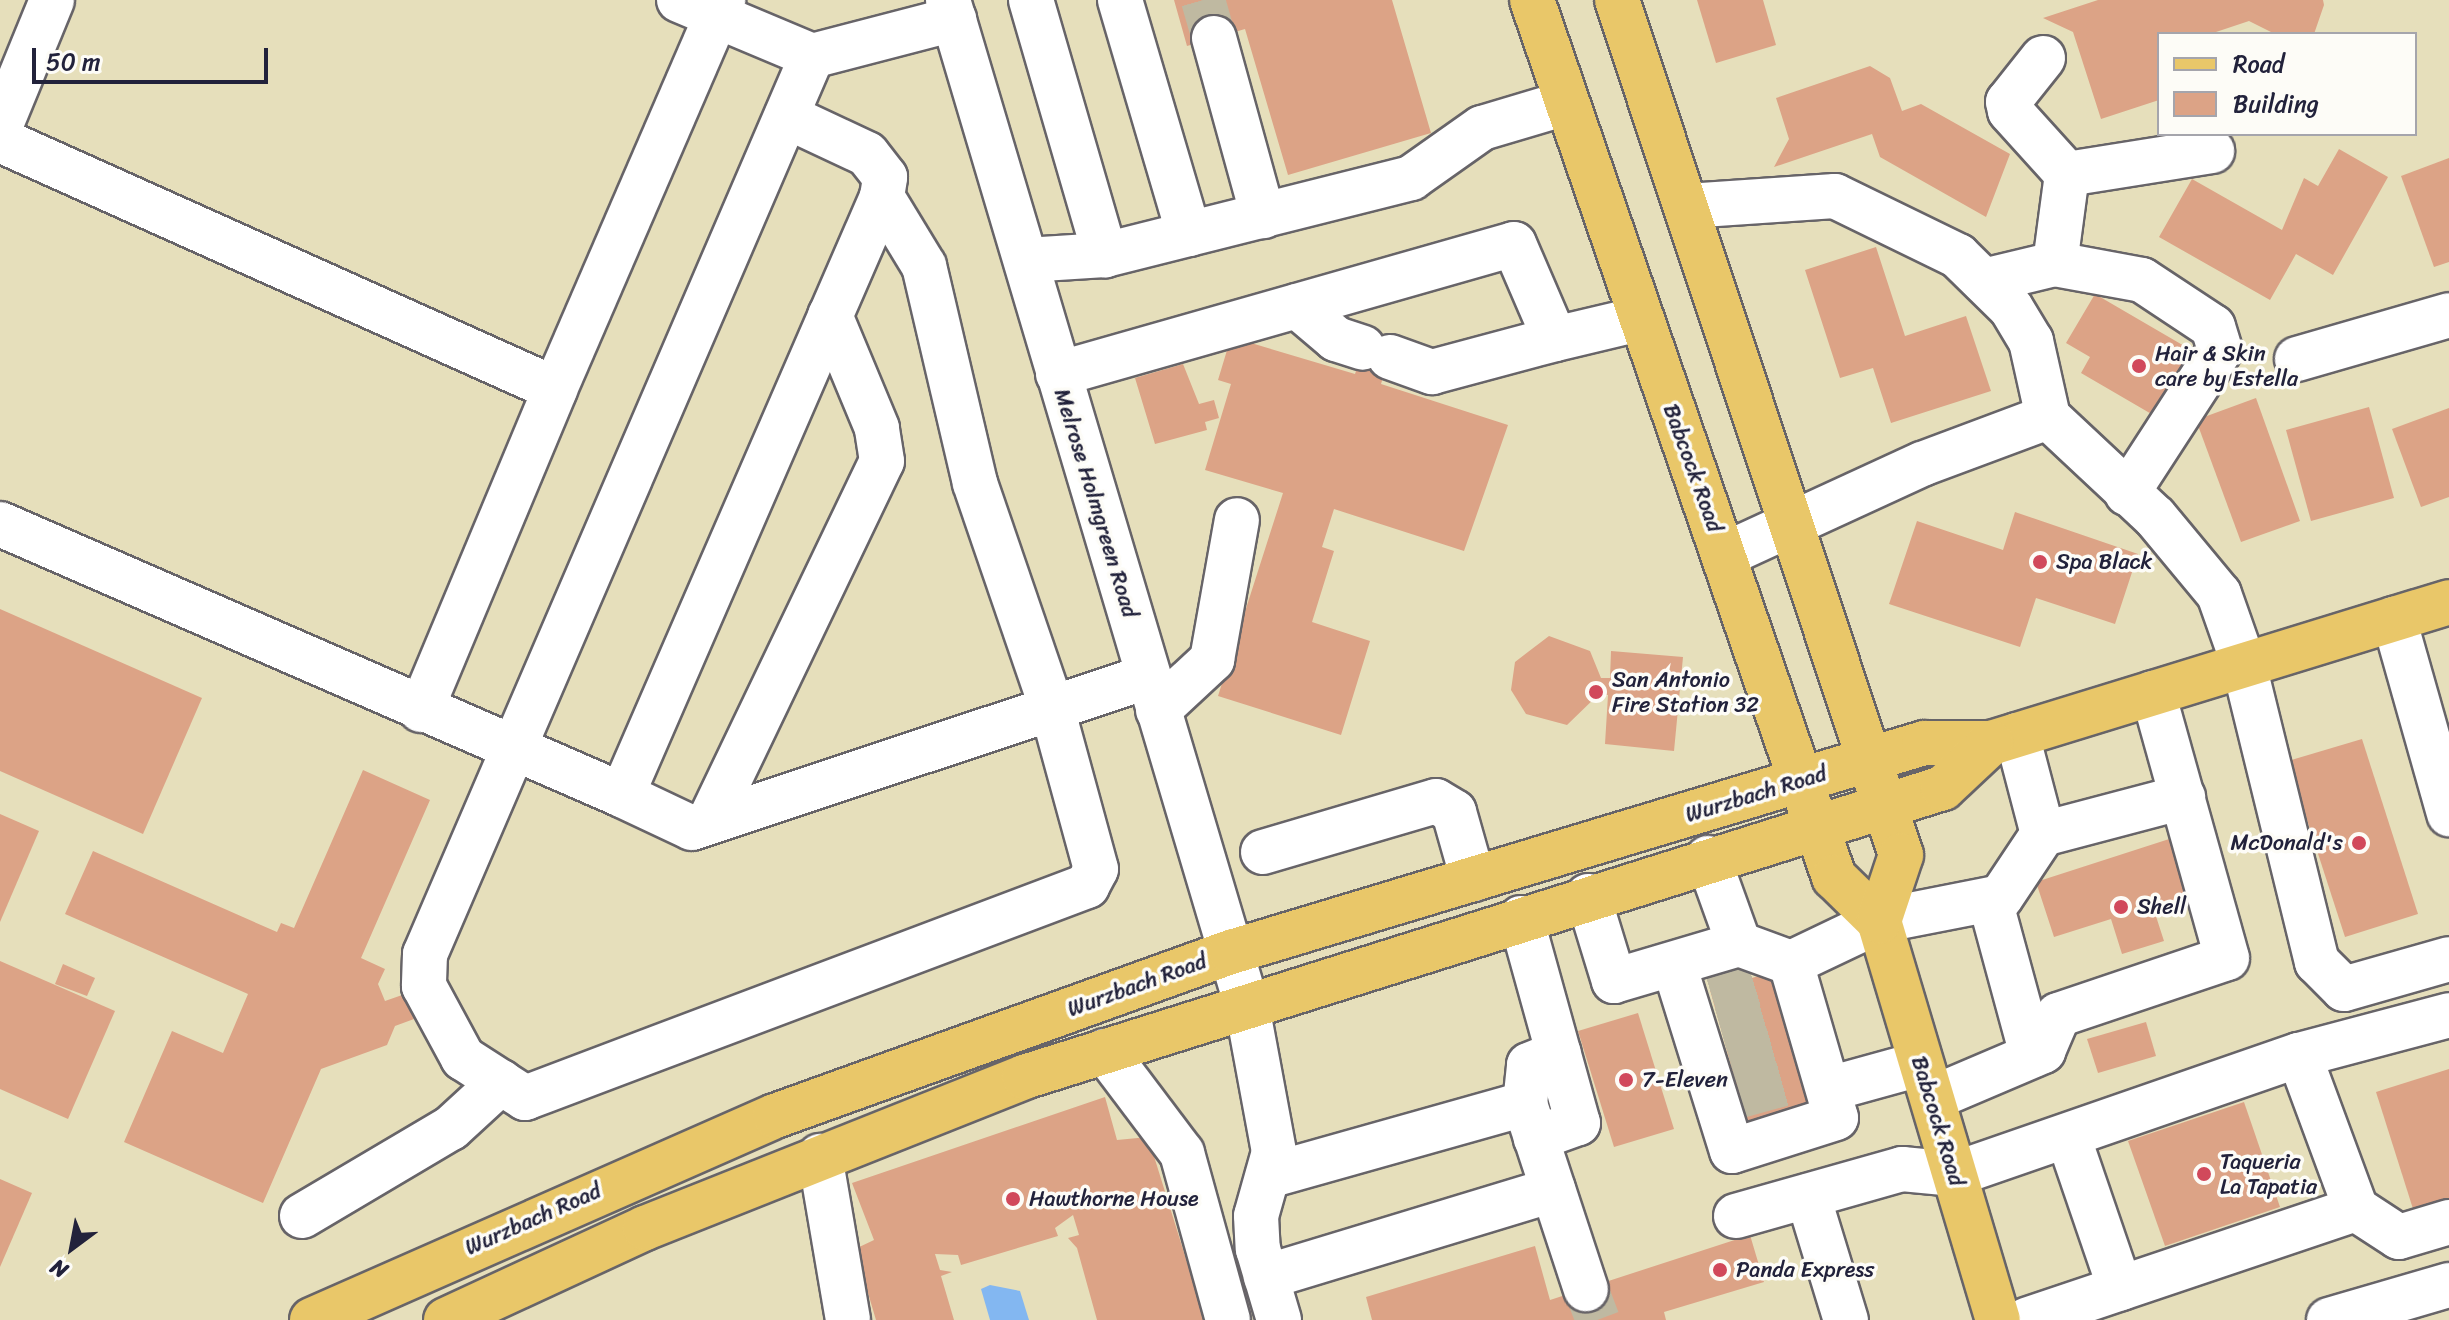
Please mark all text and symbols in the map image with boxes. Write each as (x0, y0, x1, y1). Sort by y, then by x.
scale bar (36, 32, 272, 82)
legend (2157, 32, 2417, 136)
text: 50 m (46, 41, 101, 83)
text: Road (2233, 43, 2284, 85)
text: Building (2233, 83, 2319, 125)
place label: Hair & Skin care by Estella (2155, 340, 2299, 392)
marker: Hair & Skin care by Estella (2130, 357, 2148, 375)
street label: Melrose Holmgreen Road (1049, 385, 1143, 621)
street label: Babcock Road (1658, 400, 1728, 536)
place label: Spa Black (2056, 549, 2152, 575)
marker: Spa Black (2031, 553, 2049, 571)
place label: San Antonio Fire Station 32 (1612, 666, 1760, 718)
marker: San Antonio Fire Station 32 (1587, 683, 1605, 701)
street label: Wurzbach Road (1682, 760, 1830, 828)
place label: McDonald's (2231, 830, 2343, 856)
marker: McDonald's (2350, 834, 2368, 852)
place label: Shell (2137, 894, 2186, 920)
marker: Shell (2112, 898, 2130, 916)
street label: Wurzbach Road (1064, 948, 1210, 1022)
street label: Babcock Road (1906, 1053, 1970, 1189)
place label: 7-Eleven (1642, 1067, 1728, 1093)
marker: 7-Eleven (1617, 1071, 1635, 1089)
place label: Taqueria La Tapatia (2220, 1148, 2318, 1200)
marker: Taqueria La Tapatia (2195, 1165, 2213, 1183)
street label: Wurzbach Road (461, 1177, 605, 1261)
place label: Hawthorne House (1029, 1186, 1200, 1212)
marker: Hawthorne House (1004, 1190, 1022, 1208)
north arrow (32, 1208, 112, 1288)
text: N (42, 1248, 76, 1289)
place label: Panda Express (1736, 1257, 1876, 1283)
marker: Panda Express (1711, 1261, 1729, 1279)

